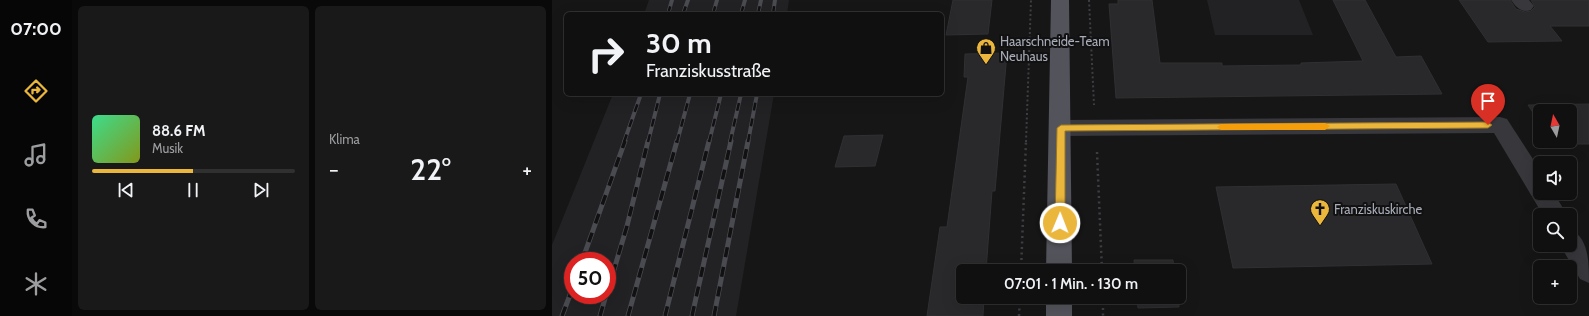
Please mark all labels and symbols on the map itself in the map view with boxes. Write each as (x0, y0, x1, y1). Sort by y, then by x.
place label: Haarschneide-Team Neuhaus (1000, 33, 1110, 64)
shop icon: Haarschneide-Team Neuhaus (975, 37, 997, 65)
pin (1471, 84, 1505, 125)
north arrow (1533, 104, 1577, 148)
church icon: Franziskuskirche (1309, 198, 1331, 226)
place label: Franziskuskirche (1334, 201, 1422, 217)
position arrow (1039, 202, 1081, 244)
speed limit sign: 50 (564, 252, 616, 304)

